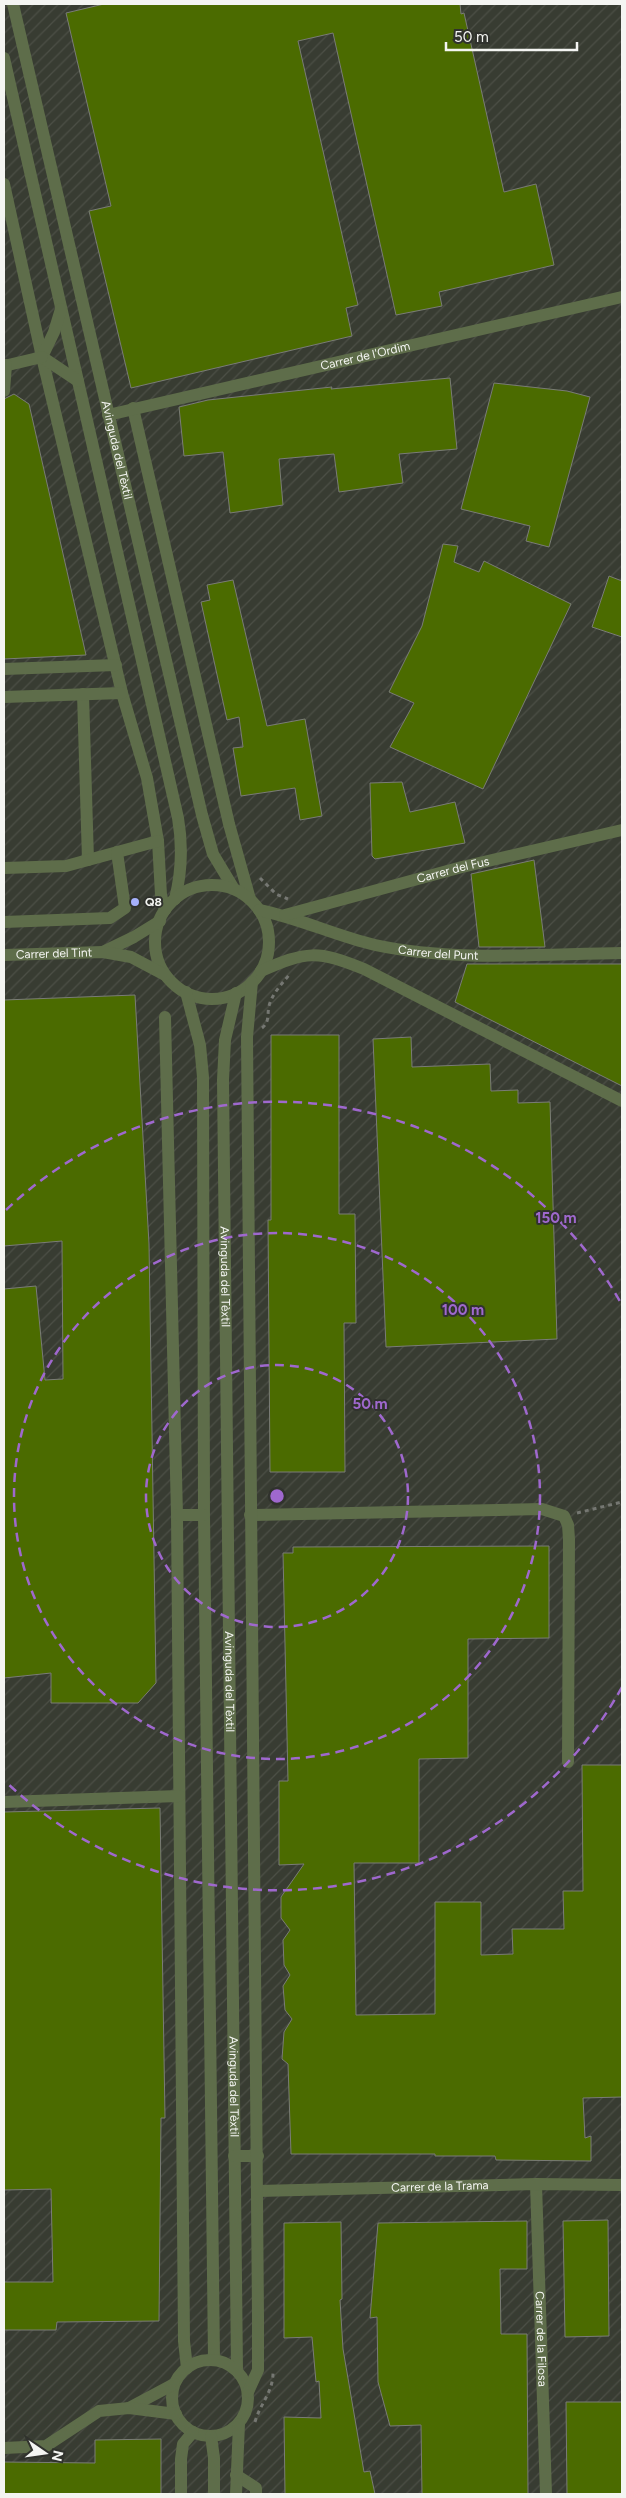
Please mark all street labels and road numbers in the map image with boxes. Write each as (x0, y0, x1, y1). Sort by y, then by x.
street label: Carrer de l'Ordim (319, 339, 411, 373)
street label: Avinguda del Tèxtil (99, 399, 135, 501)
street label: Carrer del Fus (415, 854, 491, 886)
street label: Carrer del Punt (397, 942, 479, 963)
street label: Carrer del Tint (16, 945, 93, 962)
street label: Avinguda del Tèxtil (218, 1226, 233, 1327)
street label: Avinguda del Tèxtil (222, 1631, 237, 1732)
street label: Avinguda del Tèxtil (226, 2036, 241, 2137)
street label: Carrer de la Trama (391, 2178, 489, 2195)
street label: Carrer de la Filosa (532, 2291, 550, 2387)

